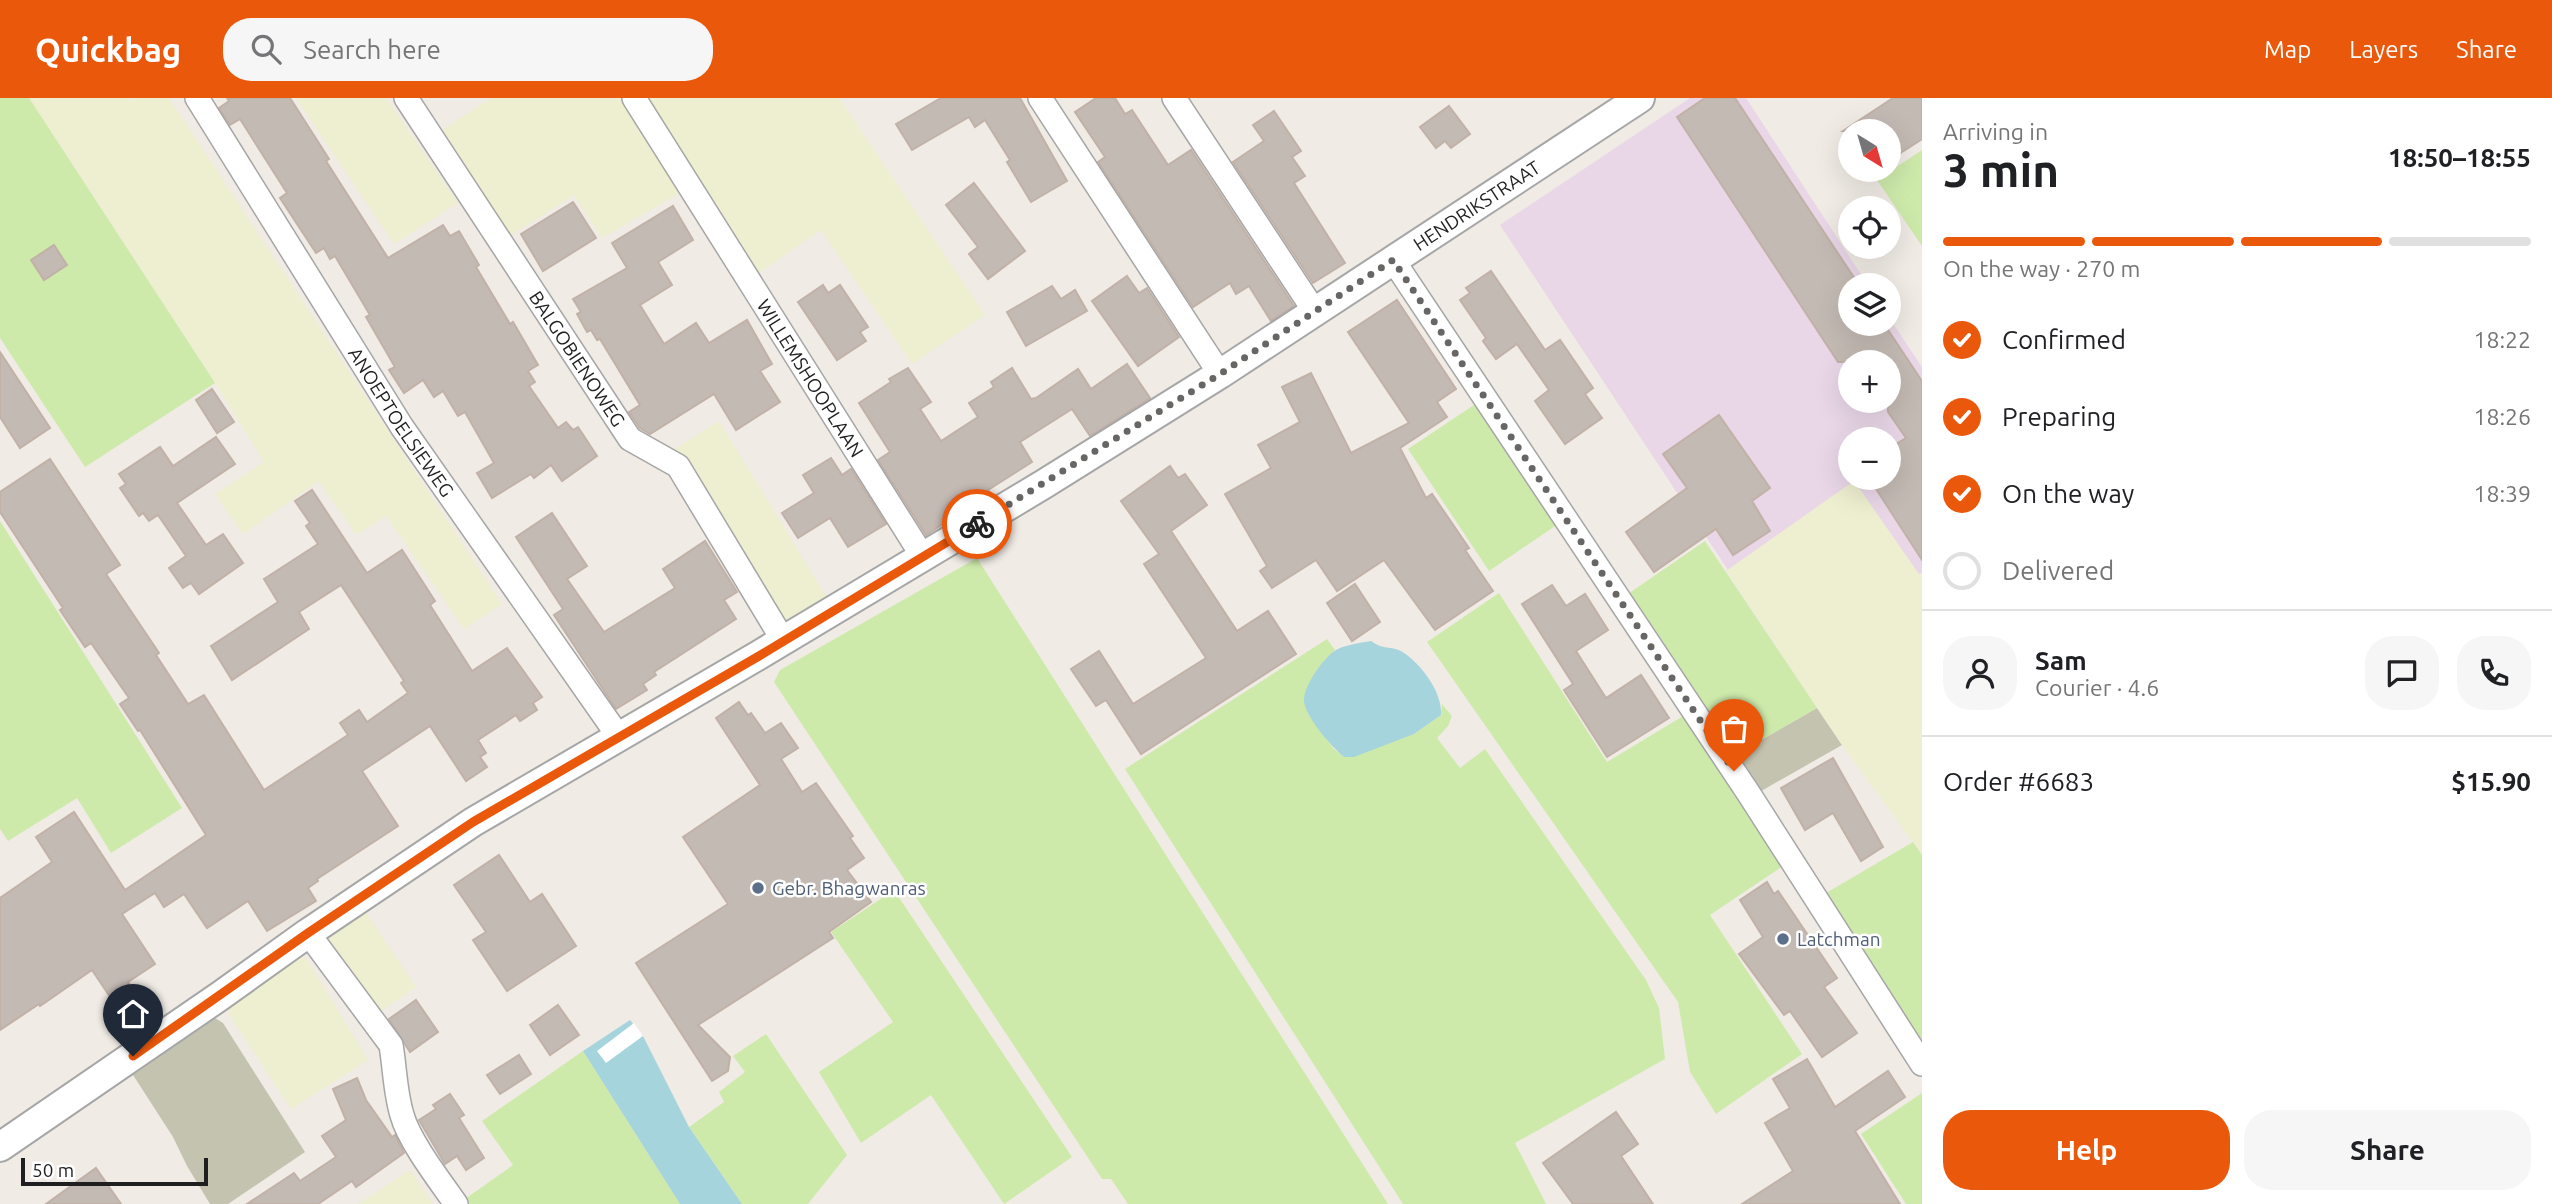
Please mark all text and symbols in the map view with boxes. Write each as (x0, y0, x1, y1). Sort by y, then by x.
search box (223, 18, 713, 81)
icon: search (247, 30, 285, 68)
text: Quickbag (35, 31, 181, 68)
text: Search here (303, 35, 441, 64)
text: Map (2264, 36, 2311, 63)
text: Layers (2349, 36, 2418, 63)
text: Share (2456, 36, 2517, 63)
north arrow (1838, 119, 1900, 182)
map controls (1838, 119, 1901, 490)
text: Arriving in (1943, 119, 2048, 144)
text: 18:50–18:55 (2388, 143, 2531, 172)
text: 3 min (1943, 144, 2059, 196)
street label: HENDRIKSTRAAT (1409, 156, 1544, 255)
button: locate (1838, 196, 1901, 259)
text: On the way · 270 m (1943, 256, 2140, 281)
button: layers (1838, 273, 1901, 336)
street label: BALGOBIENOWEG (525, 287, 630, 431)
street label: WILLEMSHOOPLAAN (753, 295, 868, 461)
icon: check (1943, 321, 1981, 359)
text: Confirmed (2002, 325, 2126, 354)
text: 18:22 (2473, 327, 2531, 352)
street label: ANOEPTOELSIEWEG (344, 343, 458, 501)
button: + (1838, 350, 1901, 413)
icon: check (1943, 398, 1981, 436)
text: Preparing (2002, 402, 2116, 431)
text: 18:26 (2473, 404, 2531, 429)
button: − (1838, 427, 1901, 490)
icon: check (1943, 475, 1981, 513)
text: On the way (2002, 479, 2134, 508)
text: 18:39 (2473, 481, 2531, 506)
courier (942, 489, 1012, 559)
icon: bike (958, 505, 996, 543)
text: Delivered (2002, 556, 2114, 585)
button: person (1943, 636, 2017, 710)
button: chat (2365, 636, 2439, 710)
button: phone (2457, 636, 2531, 710)
text: Sam (2035, 646, 2087, 675)
text: Courier · 4.6 (2035, 675, 2159, 700)
pin (1704, 699, 1764, 771)
icon: bag (1715, 710, 1753, 748)
text: Order #6683 (1943, 767, 2094, 796)
text: $15.90 (2451, 767, 2531, 796)
place label: Gebr. Bhagwanras (772, 877, 926, 899)
marker: Gebr. Bhagwanras (750, 880, 766, 896)
place label: Latchman (1797, 928, 1881, 950)
marker: Latchman (1775, 931, 1791, 947)
pin (103, 984, 163, 1056)
icon: home (114, 995, 152, 1033)
button: Help (1943, 1110, 2230, 1190)
button: Share (2244, 1110, 2531, 1190)
scale bar (21, 1155, 208, 1187)
text: 50 m (32, 1159, 74, 1181)

